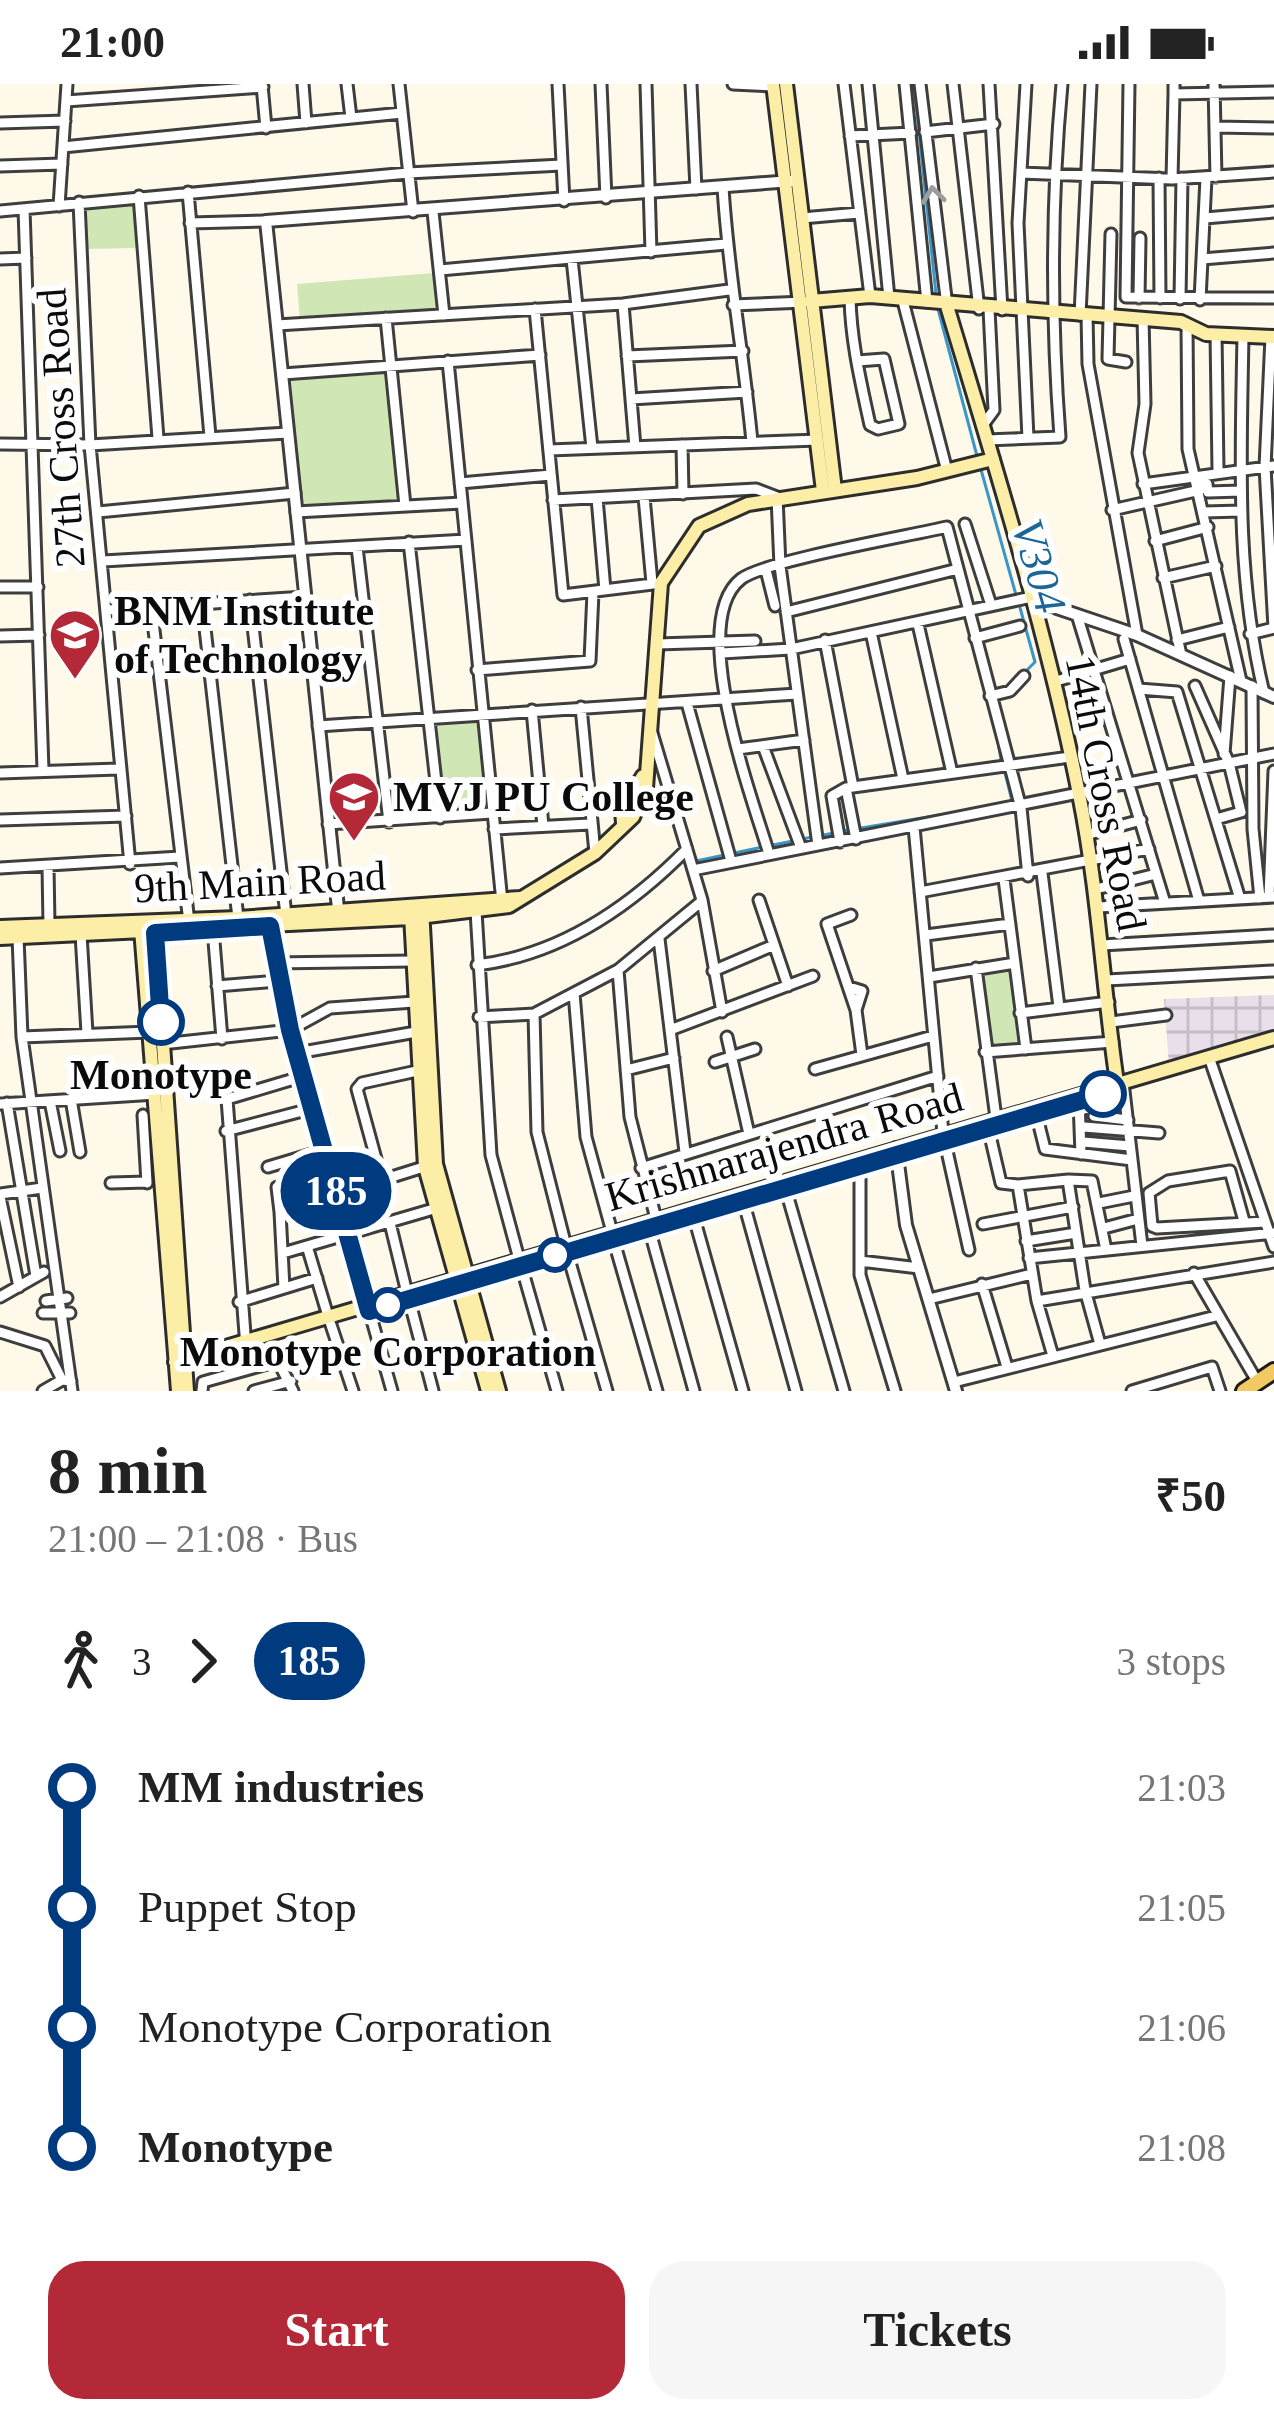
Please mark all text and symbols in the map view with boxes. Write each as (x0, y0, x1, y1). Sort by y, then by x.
text: 21:00 (60, 17, 165, 67)
one-way arrow (921, 185, 947, 205)
street label: 27th Cross Road (28, 287, 94, 569)
water label: V304 (1002, 513, 1076, 619)
place label: BNM Institute of Technology (114, 588, 374, 682)
school or university icon: BNM Institute of Technology (47, 607, 103, 681)
street label: 14th Cross Road (1057, 651, 1155, 935)
school or university icon: MVJ PU College (326, 769, 382, 843)
place label: MVJ PU College (393, 774, 694, 820)
street label: 9th Main Road (133, 852, 387, 912)
marker: Monotype (139, 1000, 183, 1044)
place label: Monotype (70, 1052, 252, 1098)
unlabelled marker (1081, 1072, 1125, 1116)
street label: Krishnarajendra Road (600, 1074, 968, 1220)
line badge: 185 (267, 1152, 405, 1230)
text: 185 (305, 1168, 368, 1214)
unlabelled marker (539, 1239, 571, 1271)
marker: Monotype Corporation (372, 1289, 404, 1321)
place label: Monotype Corporation (180, 1329, 596, 1375)
text: 8 min (48, 1434, 208, 1507)
text: ₹50 (1155, 1471, 1226, 1521)
text: 21:00 – 21:08 · Bus (48, 1517, 358, 1560)
icon: walk (48, 1628, 114, 1694)
icon: forward (170, 1628, 236, 1694)
text: 185 (278, 1638, 341, 1684)
text: 3 (132, 1640, 152, 1683)
text: 3 stops (1117, 1640, 1226, 1683)
text: MM industries (138, 1762, 424, 1812)
text: 21:03 (1137, 1766, 1226, 1809)
text: Puppet Stop (138, 1882, 357, 1932)
text: 21:05 (1137, 1886, 1226, 1929)
text: Monotype Corporation (138, 2002, 552, 2052)
text: 21:06 (1137, 2006, 1226, 2049)
text: Monotype (138, 2122, 333, 2172)
text: 21:08 (1137, 2126, 1226, 2169)
button: Start (48, 2261, 625, 2399)
button: Tickets (649, 2261, 1226, 2399)

